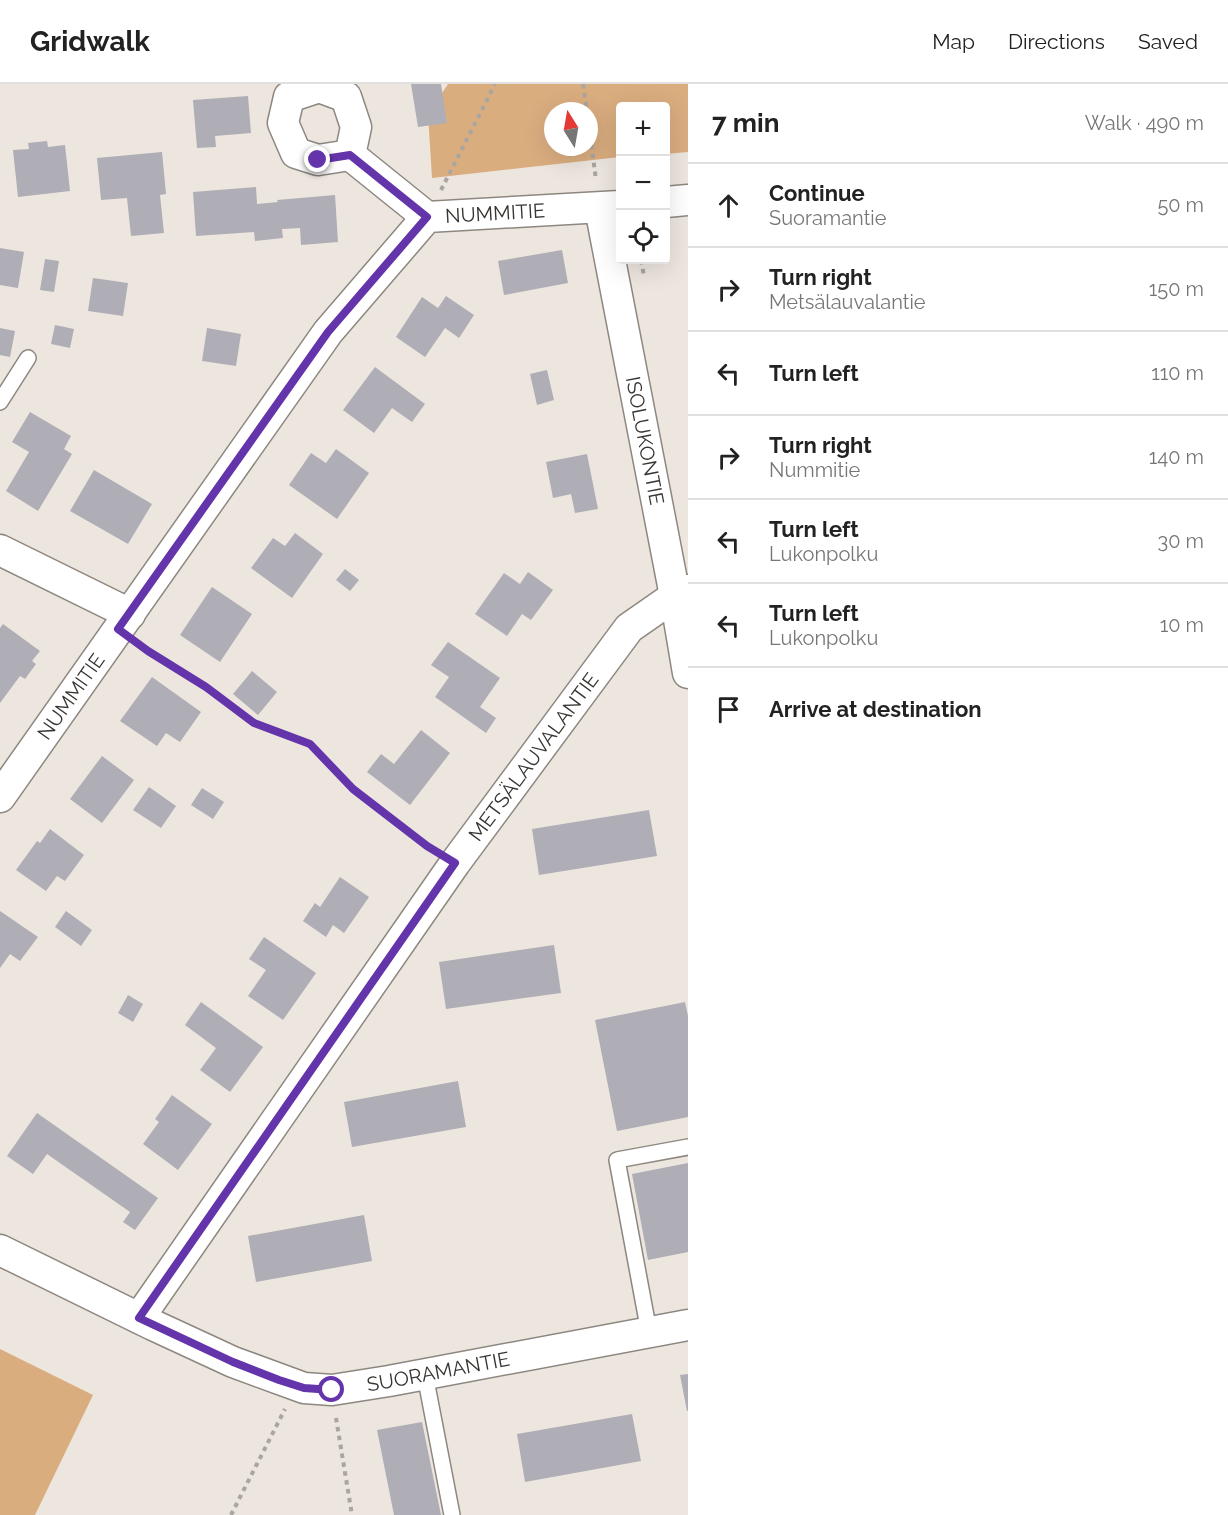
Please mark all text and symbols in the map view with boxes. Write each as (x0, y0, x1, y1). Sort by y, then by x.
text: Gridwalk (30, 25, 150, 58)
text: Map (932, 29, 975, 54)
text: Directions (1008, 29, 1105, 54)
text: Saved (1138, 29, 1198, 54)
north arrow (544, 102, 598, 156)
map controls (616, 102, 670, 264)
button: + (616, 102, 670, 156)
text: 7 min (712, 108, 779, 138)
text: Walk · 490 m (1085, 111, 1204, 135)
route end (304, 146, 330, 172)
button: − (616, 156, 670, 210)
text: Continue (769, 180, 865, 206)
icon: ahead (712, 189, 745, 222)
text: 50 m (1157, 193, 1204, 217)
street label: NUMMITIE (445, 198, 546, 228)
text: Suoramantie (769, 206, 886, 230)
button: locate (616, 210, 670, 264)
text: Turn right (769, 264, 872, 290)
icon: right (712, 273, 745, 306)
text: 150 m (1149, 277, 1204, 301)
text: Metsälauvalantie (769, 290, 926, 314)
icon: left (712, 357, 745, 390)
text: Turn left (769, 360, 859, 386)
text: 110 m (1151, 361, 1204, 385)
street label: ISOLUKONTIE (621, 374, 669, 507)
text: Turn right (769, 432, 872, 458)
icon: right (712, 441, 745, 474)
text: 140 m (1149, 445, 1204, 469)
text: Nummitie (769, 458, 860, 482)
text: Turn left (769, 516, 859, 542)
icon: left (712, 525, 745, 558)
text: 30 m (1158, 529, 1204, 553)
text: Lukonpolku (769, 542, 878, 566)
text: Turn left (769, 600, 859, 626)
icon: left (712, 609, 745, 642)
text: 10 m (1160, 613, 1204, 637)
text: Lukonpolku (769, 626, 878, 650)
street label: NUMMITIE (32, 649, 110, 744)
street label: METSÄLAUVALANTIE (464, 668, 604, 846)
icon: arrive (712, 693, 745, 726)
text: Arrive at destination (769, 696, 982, 722)
street label: SUORAMANTIE (365, 1347, 512, 1396)
route start (318, 1376, 344, 1402)

